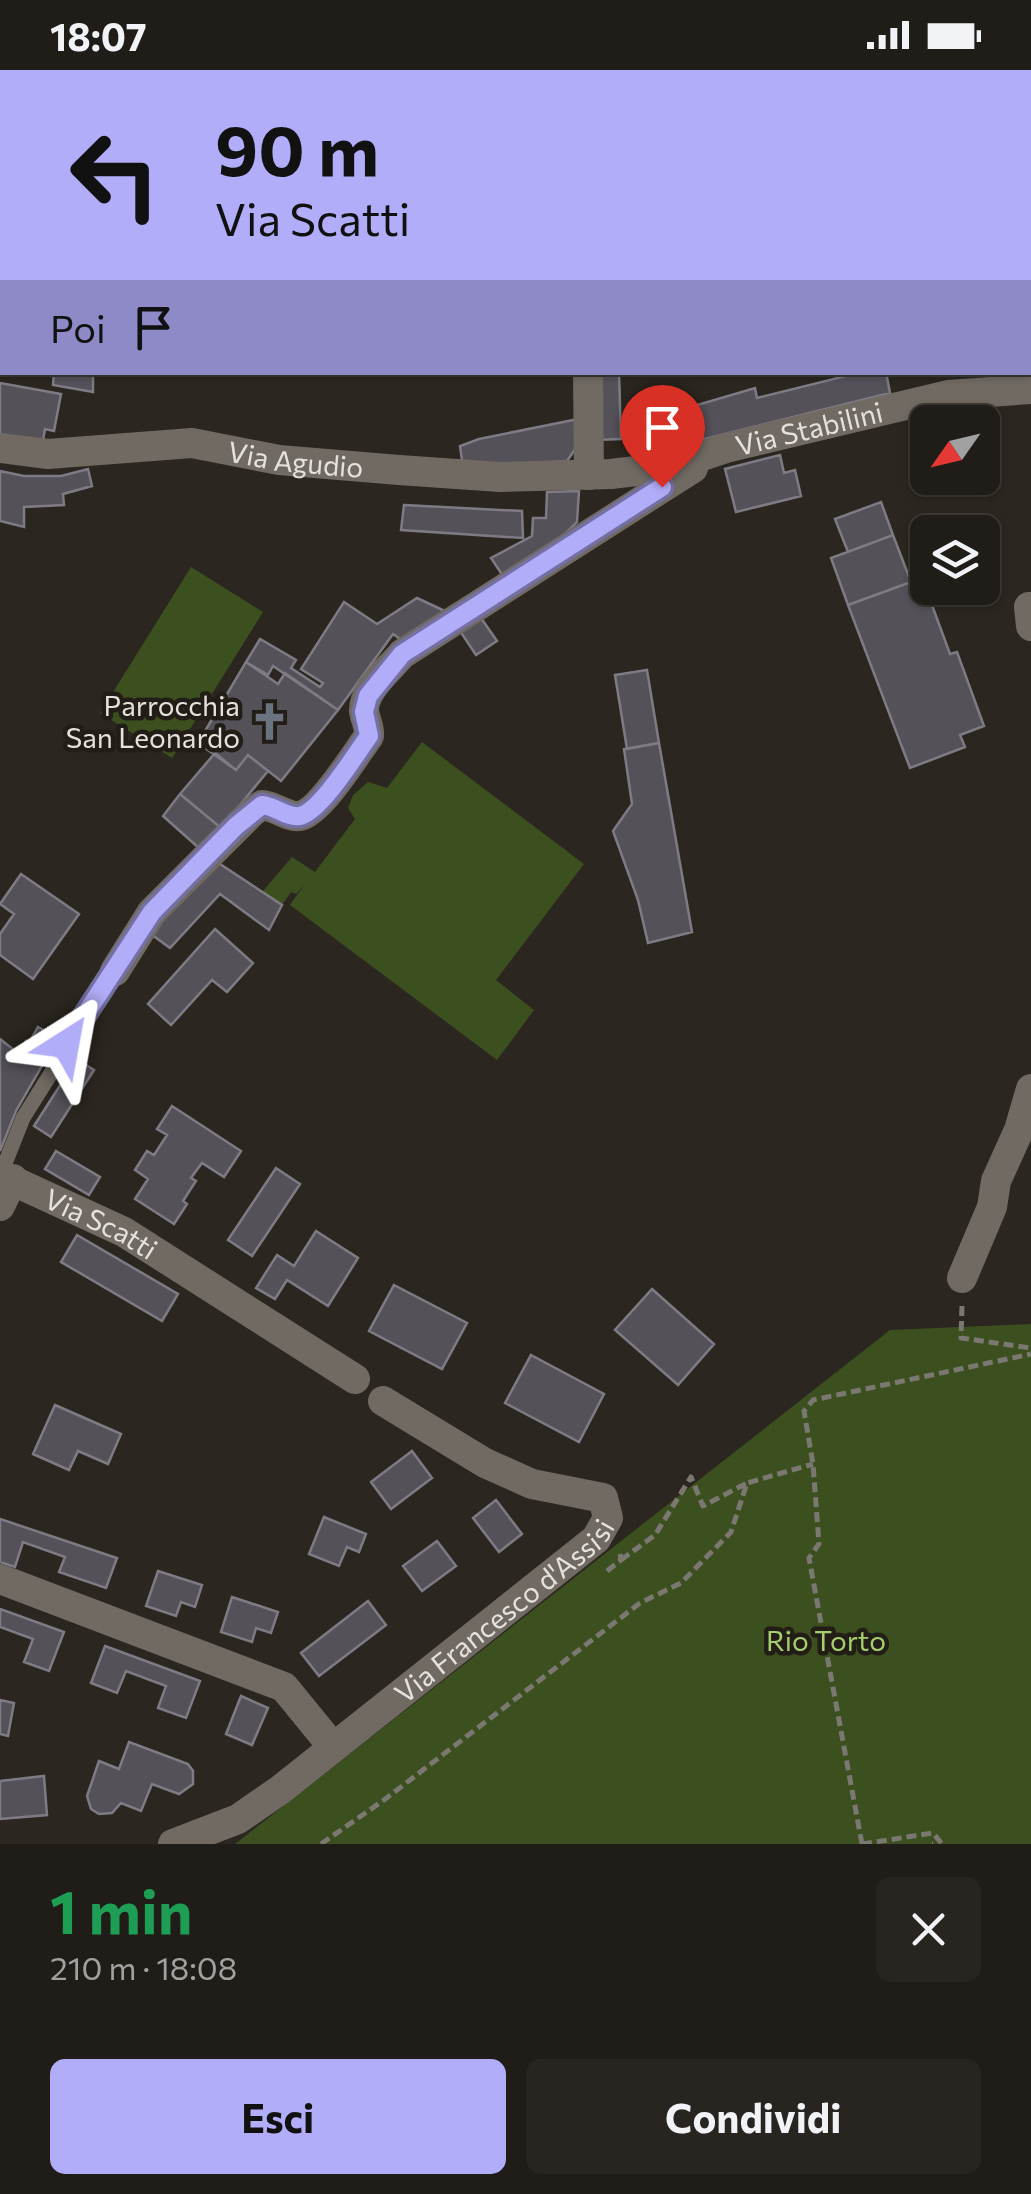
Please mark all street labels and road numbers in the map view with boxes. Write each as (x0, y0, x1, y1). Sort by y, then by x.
street label: Via Stabilini (732, 394, 886, 462)
street label: Via Agudio (225, 433, 365, 484)
street label: Via Scatti (39, 1181, 164, 1266)
street label: Via Francesco d'Assisi (387, 1513, 621, 1710)

